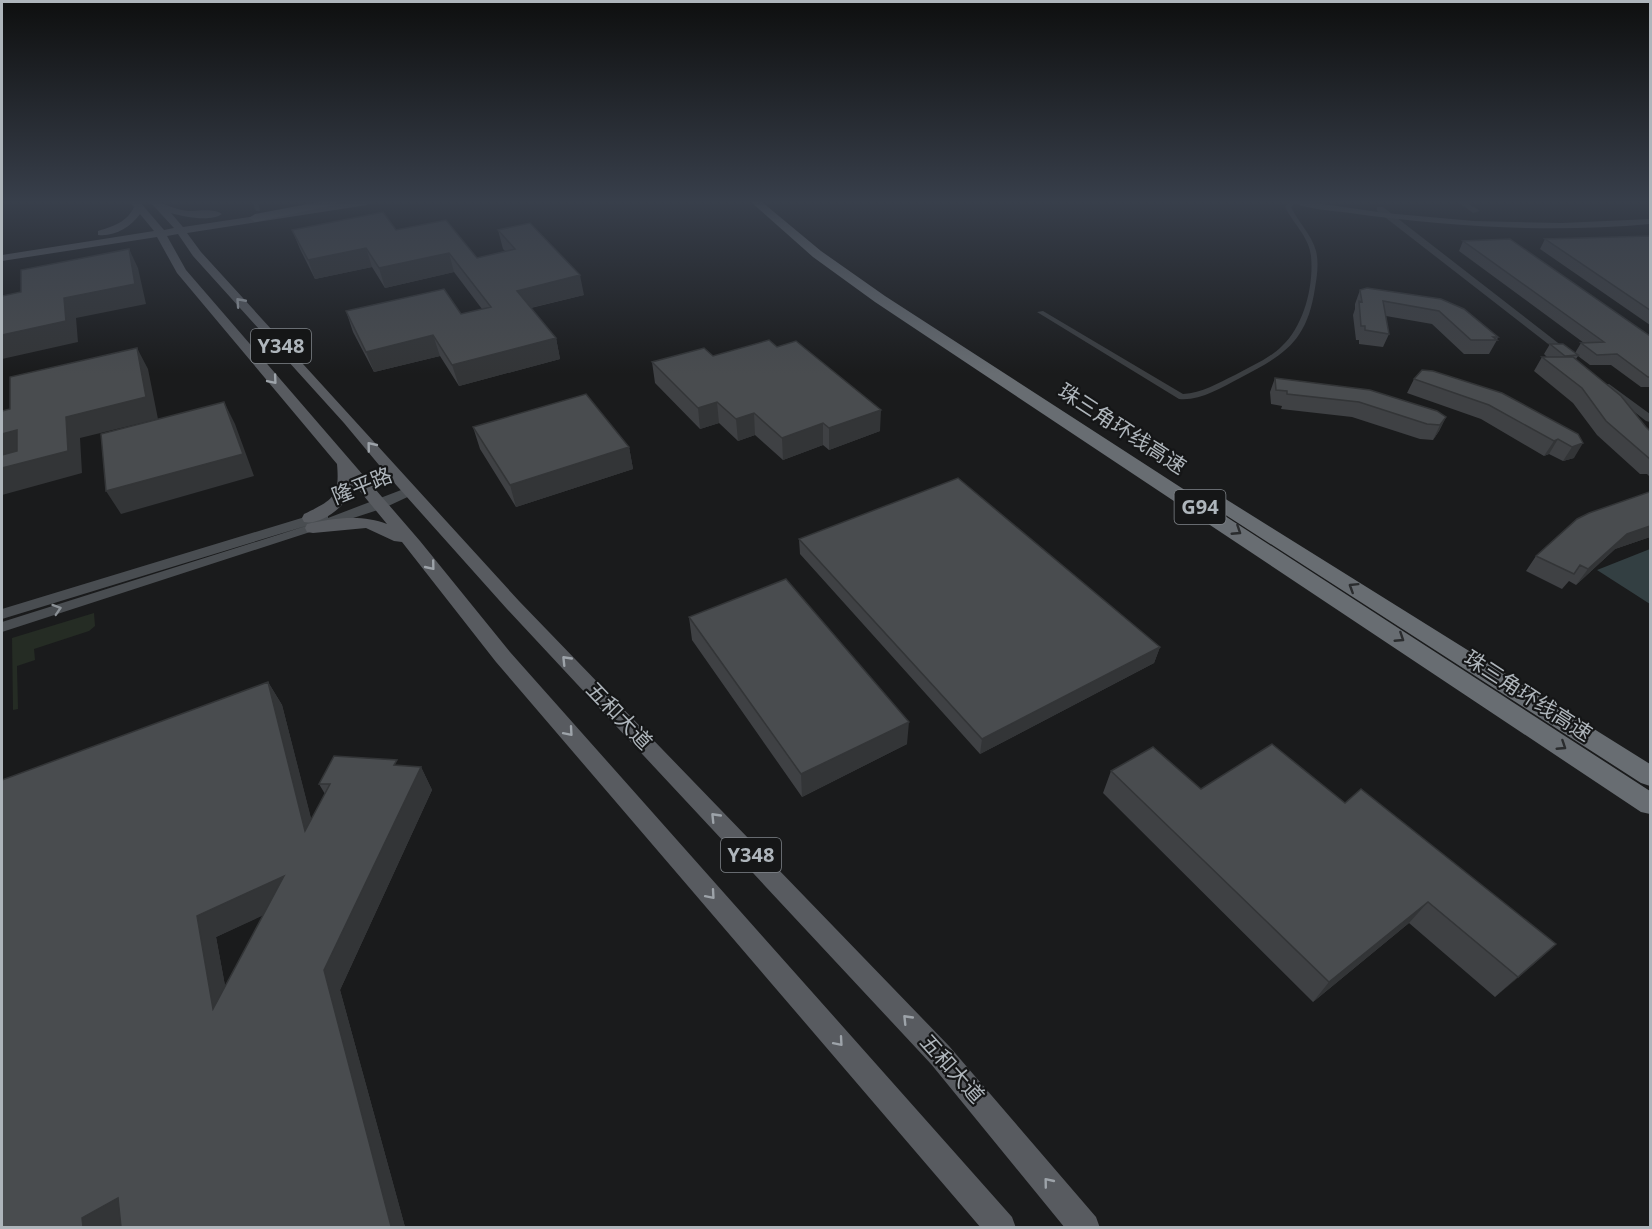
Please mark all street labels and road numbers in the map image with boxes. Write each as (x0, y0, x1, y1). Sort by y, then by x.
road number: Y348 (251, 329, 311, 363)
street label: 珠三角环线高速 (1053, 376, 1192, 480)
street label: 隆平路 (327, 460, 396, 510)
road number: G94 (1174, 490, 1226, 524)
street label: 珠三角环线高速 (1459, 643, 1598, 747)
street label: 五和大道 (580, 675, 659, 755)
road number: Y348 (721, 838, 781, 872)
street label: 五和大道 (914, 1028, 991, 1109)

